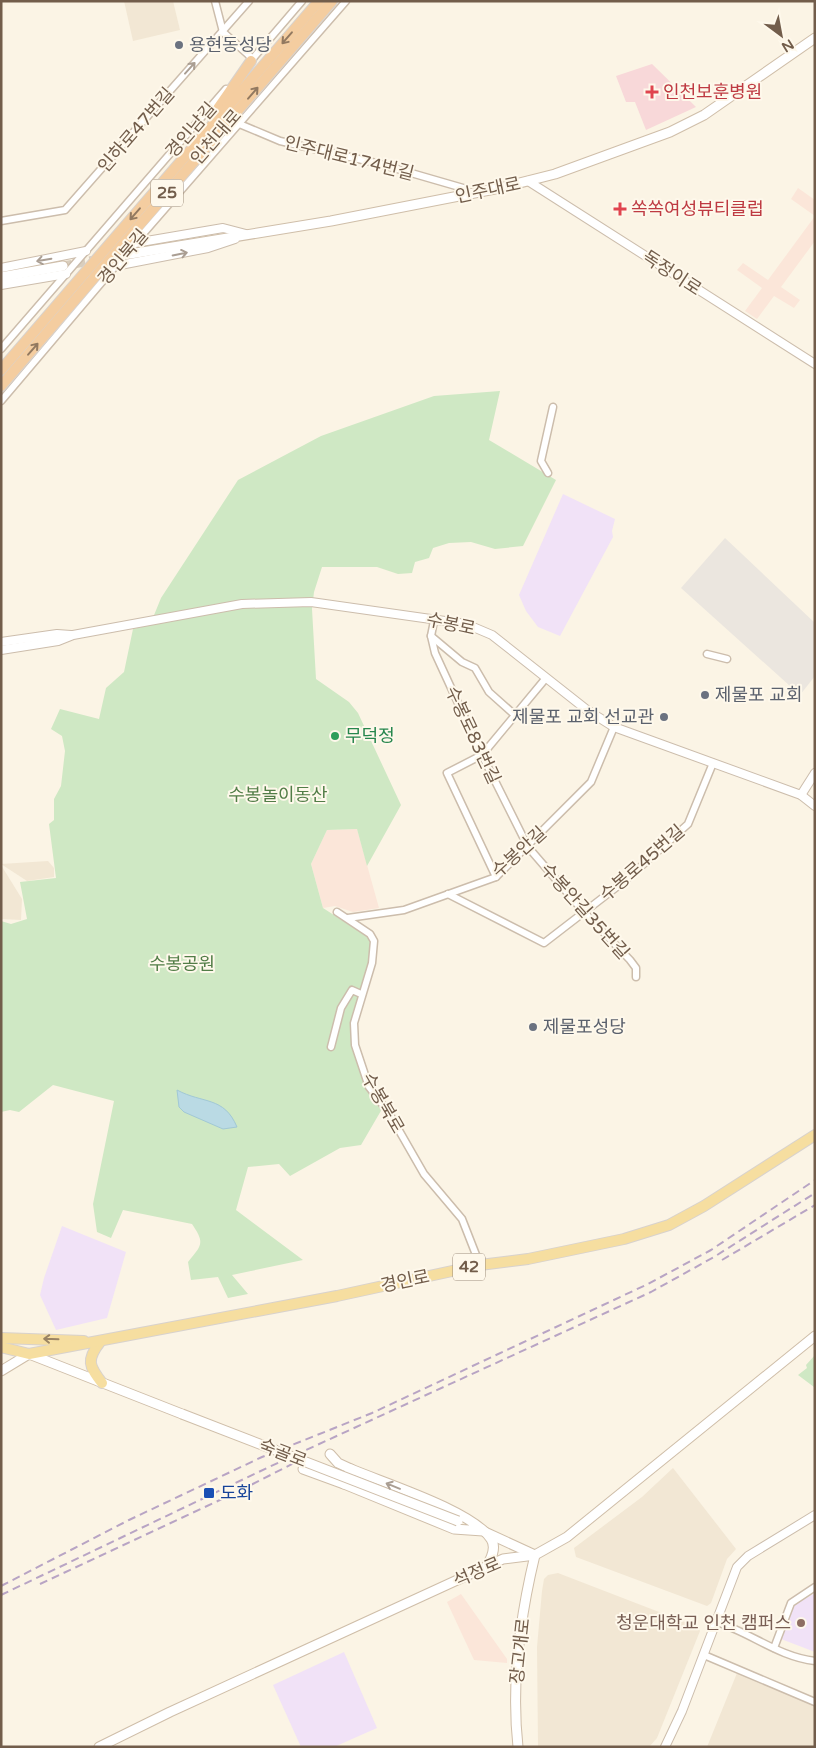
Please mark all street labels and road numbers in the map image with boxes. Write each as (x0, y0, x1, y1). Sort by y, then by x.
street label: 인하로47번길 (93, 83, 179, 177)
street label: 경인남길 (161, 98, 221, 162)
street label: 인천대로 (186, 105, 246, 169)
street label: 인주대로174번길 (282, 131, 416, 185)
street label: 인주대로 (453, 172, 523, 208)
road number: 25 (151, 180, 183, 207)
street label: 경인북길 (93, 225, 153, 289)
street label: 독정이로 (638, 246, 706, 300)
street label: 수봉로 (424, 608, 478, 640)
street label: 수봉로83번길 (441, 683, 505, 787)
street label: 수봉로45번길 (595, 820, 689, 906)
street label: 수봉안길 (487, 822, 551, 882)
street label: 수봉안길35번길 (536, 858, 634, 964)
street label: 수봉북로 (357, 1069, 409, 1137)
road number: 42 (453, 1254, 485, 1280)
street label: 경인로 (378, 1265, 432, 1297)
street label: 숙골로 (256, 1434, 310, 1472)
street label: 석정로 (450, 1552, 504, 1592)
street label: 장고개로 (506, 1617, 534, 1685)

